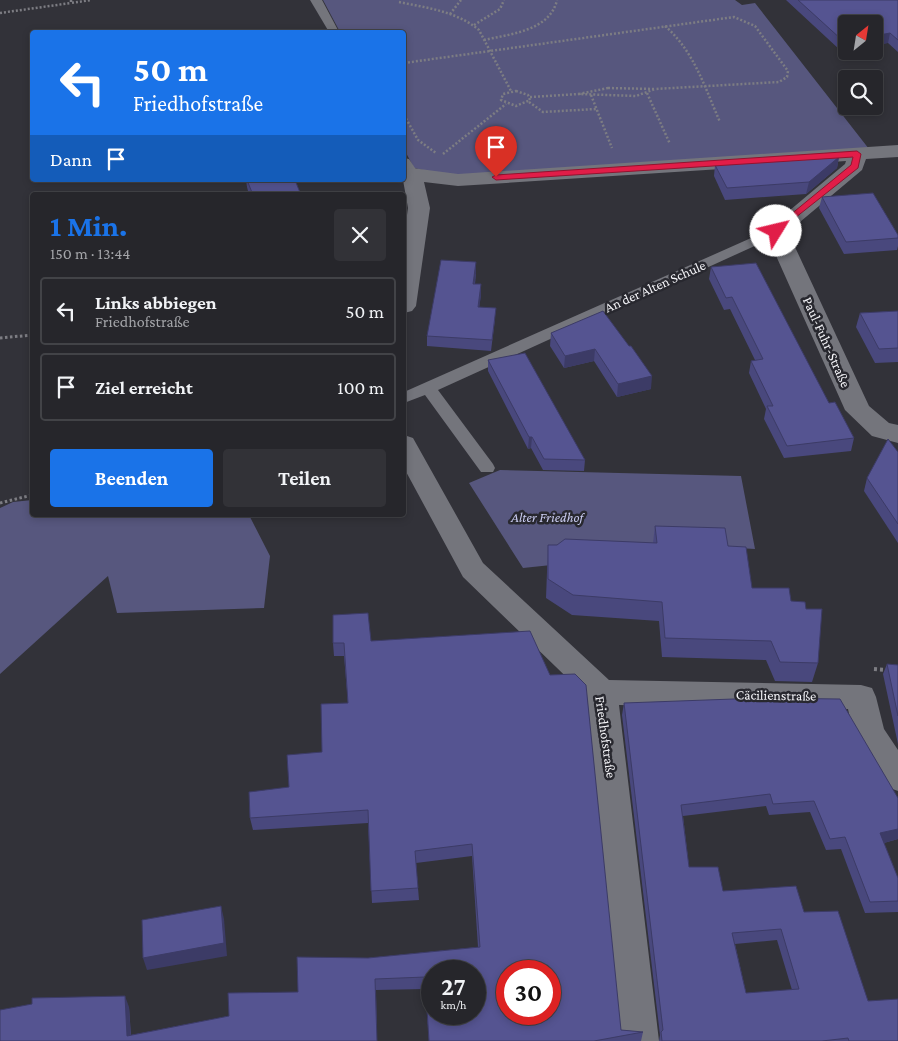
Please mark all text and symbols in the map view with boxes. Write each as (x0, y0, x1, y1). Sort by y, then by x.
north arrow (838, 15, 882, 60)
map controls (838, 15, 883, 115)
icon: left (50, 50, 115, 115)
text: 50 m (133, 50, 208, 89)
button: search (838, 70, 883, 115)
text: Friedhofstraße (133, 91, 263, 116)
pin (475, 126, 517, 177)
icon: arrive (482, 133, 510, 161)
icon: arrive (102, 145, 130, 173)
text: Dann (50, 149, 92, 170)
position arrow (749, 204, 801, 256)
text: 1 Min. (50, 209, 127, 242)
button: close (334, 209, 386, 261)
text: 150 m · 13:44 (50, 245, 131, 262)
street label: An der Alten Schule (602, 257, 708, 315)
text: Links abbiegen (95, 292, 217, 313)
street label: Paul-Fuhr-Straße (800, 294, 854, 390)
icon: left (52, 297, 80, 325)
text: 50 m (345, 301, 384, 322)
text: Friedhofstraße (95, 313, 190, 330)
icon: arrive (52, 373, 80, 401)
text: Ziel erreicht (95, 377, 193, 398)
text: 100 m (337, 377, 384, 398)
button: Beenden (50, 449, 213, 507)
button: Teilen (223, 449, 386, 507)
park label: Alter Friedhof (510, 509, 585, 525)
street label: Cäcilienstraße (736, 686, 816, 704)
street label: Friedhofstraße (592, 695, 620, 779)
speed limit sign: 30 (496, 960, 561, 1025)
text: 27 (441, 973, 466, 1000)
text: km/h (441, 998, 466, 1012)

